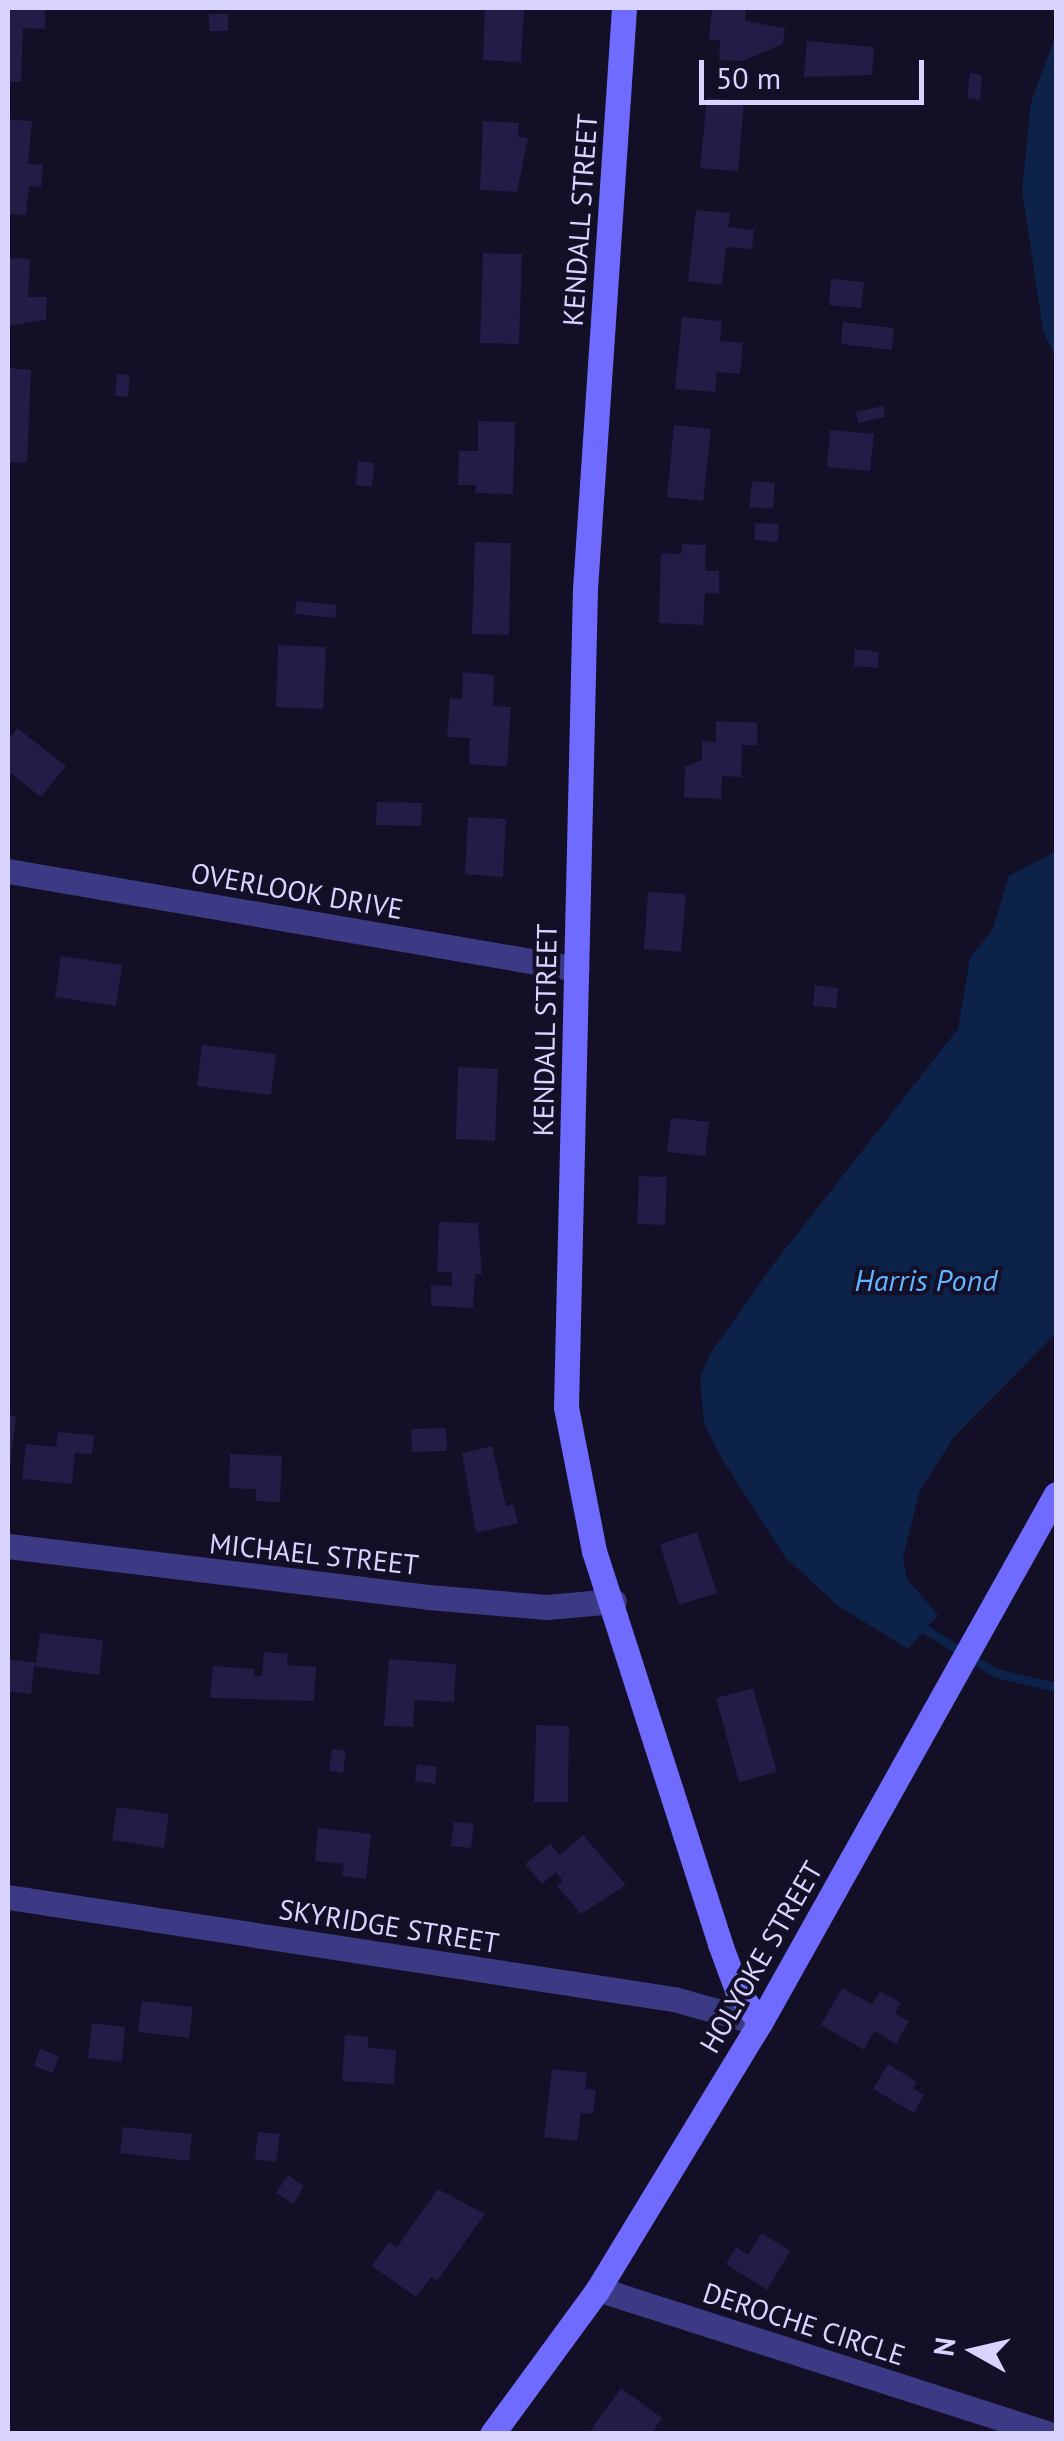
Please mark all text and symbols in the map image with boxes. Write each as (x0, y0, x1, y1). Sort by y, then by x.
scale bar (704, 40, 929, 102)
text: 50 m (716, 58, 781, 97)
street label: KENDALL STREET (556, 112, 604, 328)
street label: OVERLOOK DRIVE (188, 856, 406, 926)
street label: KENDALL STREET (526, 923, 564, 1137)
water label: Harris Pond (855, 1262, 997, 1298)
street label: MICHAEL STREET (207, 1526, 421, 1582)
street label: HOLYOKE STREET (693, 1855, 829, 2059)
street label: SKYRIDGE STREET (277, 1892, 501, 1960)
street label: DEROCHE CIRCLE (699, 2276, 909, 2372)
north arrow (924, 2301, 1024, 2401)
text: N (924, 2335, 963, 2358)

